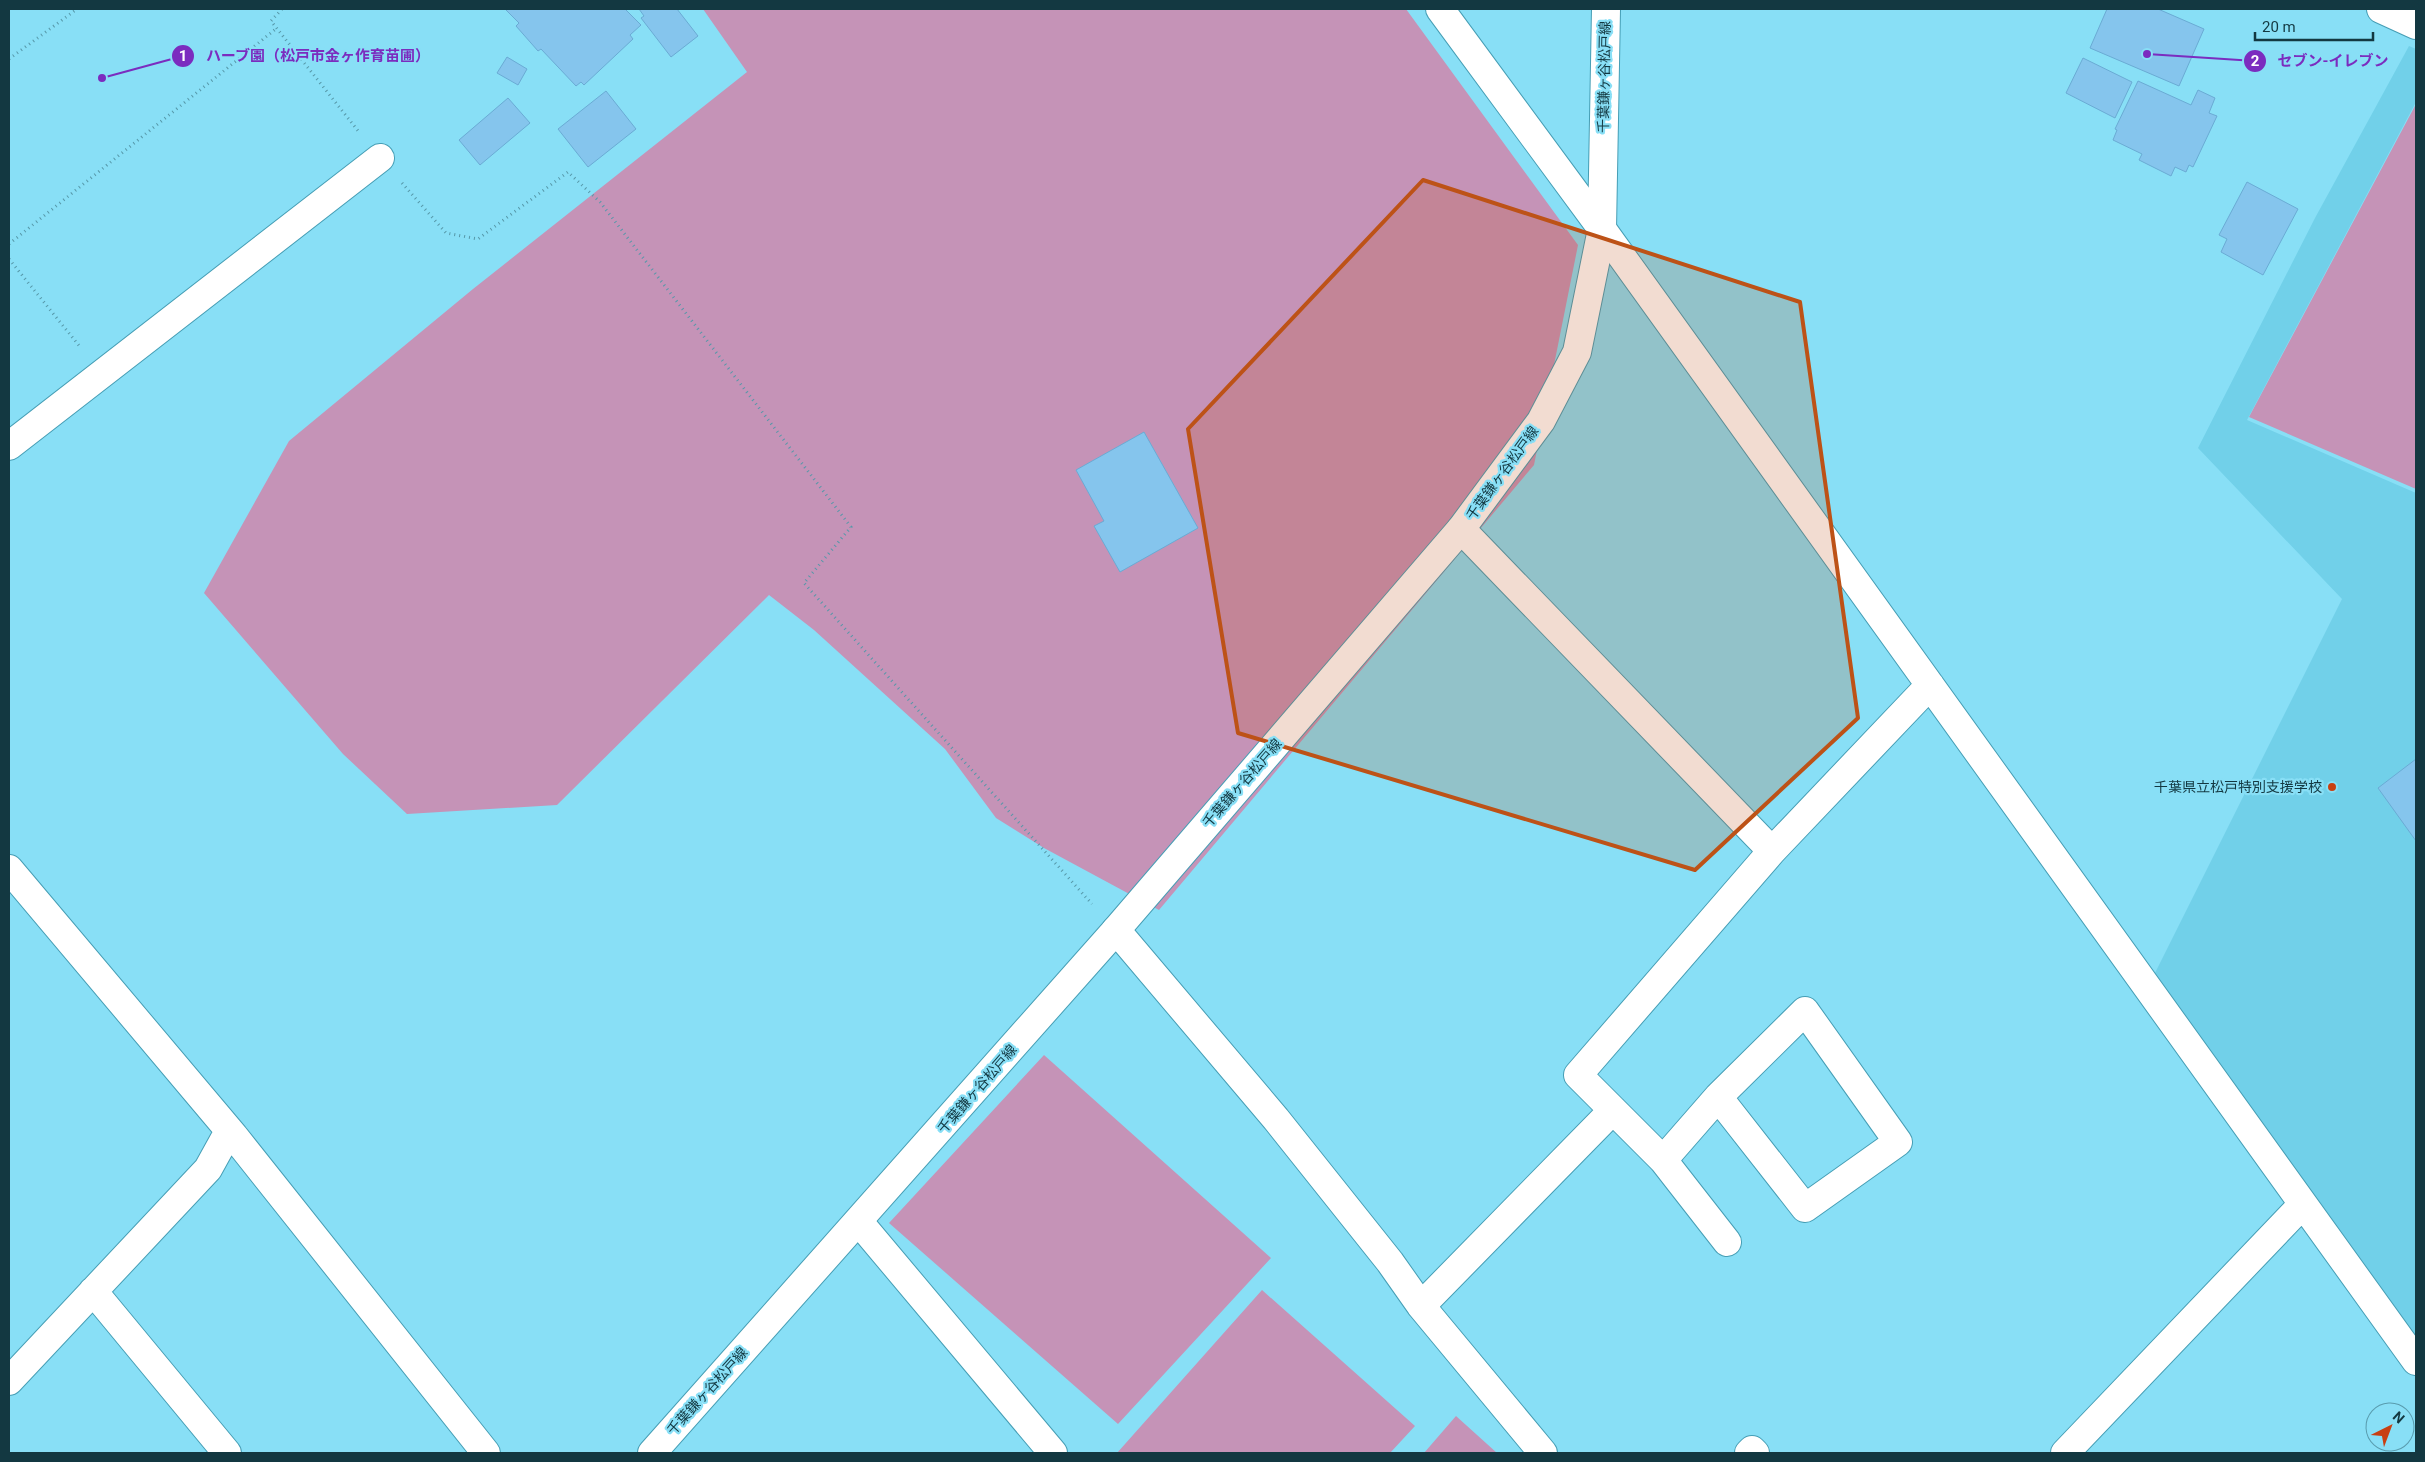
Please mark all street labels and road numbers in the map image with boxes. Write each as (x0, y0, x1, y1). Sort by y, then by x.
street label: 千葉鎌ヶ谷松戸線 (1595, 21, 1613, 133)
street label: 千葉鎌ヶ谷松戸線 (1463, 423, 1541, 523)
street label: 千葉鎌ヶ谷松戸線 (1199, 735, 1285, 831)
street label: 千葉鎌ヶ谷松戸線 (934, 1041, 1020, 1137)
street label: 千葉鎌ヶ谷松戸線 (664, 1344, 750, 1438)

